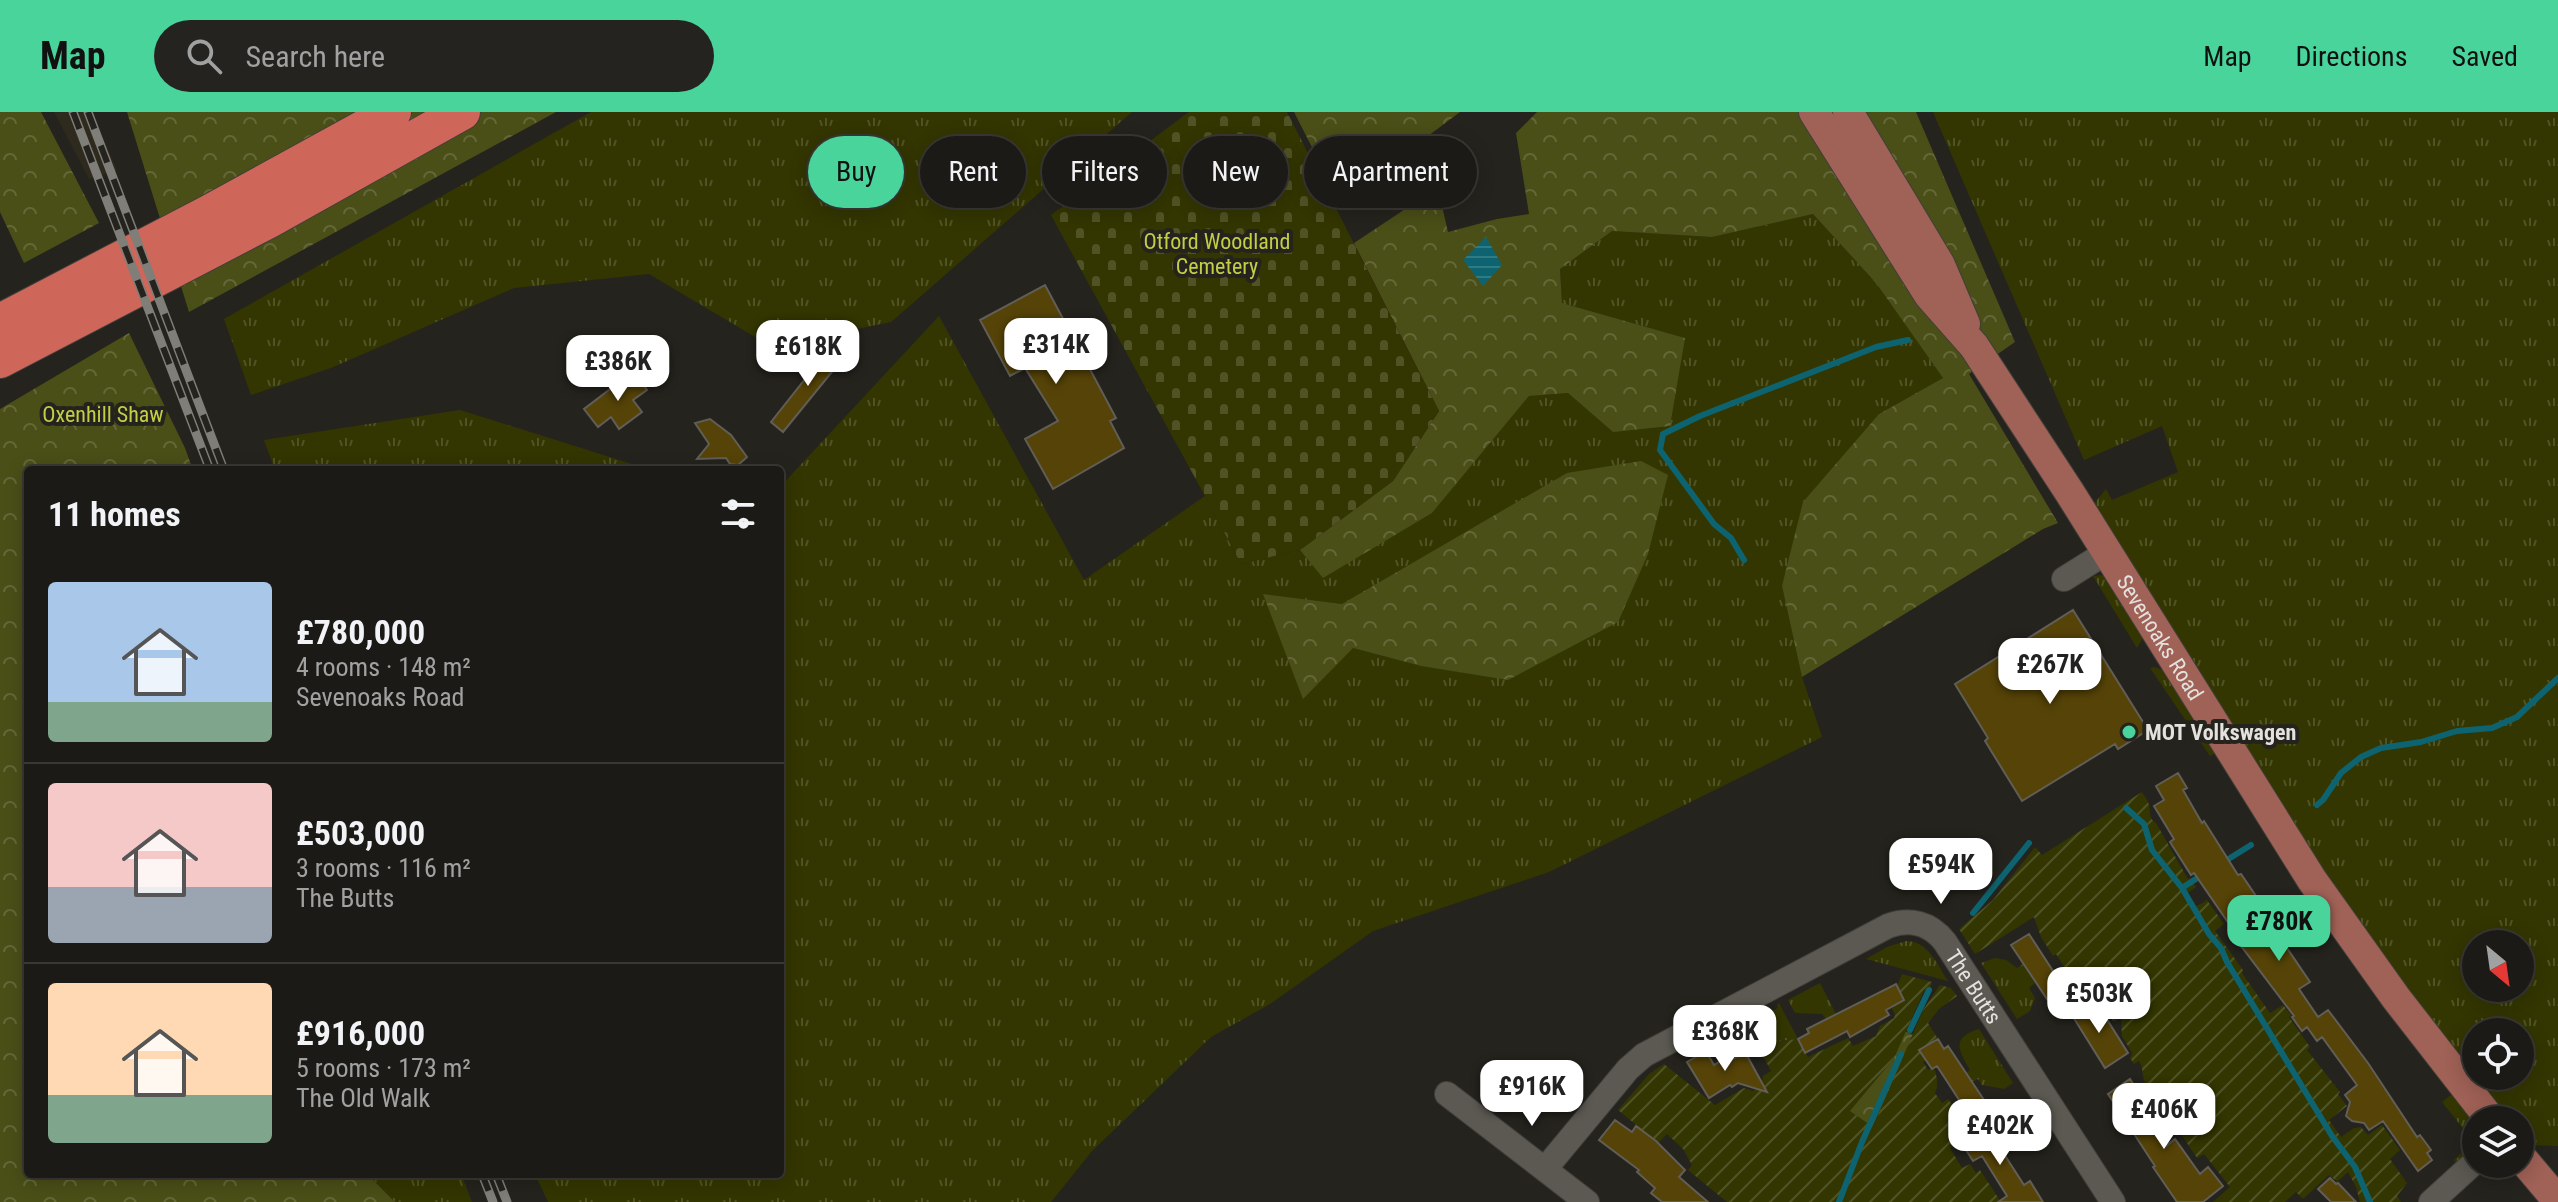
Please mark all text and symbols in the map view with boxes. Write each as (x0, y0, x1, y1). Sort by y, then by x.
search box (154, 20, 714, 92)
text: Map (40, 34, 106, 78)
icon: search (182, 34, 226, 78)
text: Search here (246, 39, 385, 74)
text: Map (2203, 40, 2252, 73)
text: Directions (2296, 40, 2407, 73)
text: Saved (2451, 40, 2518, 73)
chip: Buy (808, 136, 904, 208)
chip: Rent (920, 136, 1026, 208)
chip: Filters (1042, 136, 1167, 208)
chip: New (1183, 136, 1288, 208)
chip: Apartment (1304, 136, 1477, 208)
park label: Otford Woodland Cemetery (1144, 229, 1290, 279)
pin: £314K (1000, 318, 1112, 386)
pin: £618K (752, 320, 864, 388)
text: £314K (1022, 329, 1090, 359)
text: £618K (774, 331, 842, 361)
pin: £386K (562, 335, 674, 403)
text: £386K (584, 346, 652, 376)
park label: Oxenhill Shaw (42, 402, 164, 427)
icon: filters (716, 492, 760, 536)
text: 11 homes (48, 494, 181, 534)
street label: Sevenoaks Road (2111, 571, 2208, 705)
text: £780,000 (296, 612, 425, 652)
icon: home (112, 614, 208, 710)
pin: £267K (1994, 638, 2106, 706)
text: £267K (2016, 649, 2084, 679)
text: 4 rooms · 148 m² (296, 652, 471, 682)
text: Sevenoaks Road (296, 682, 465, 712)
place label: MOT Volkswagen (2145, 720, 2296, 745)
marker: MOT Volkswagen (2120, 723, 2138, 741)
text: £503,000 (296, 813, 425, 853)
icon: home (112, 815, 208, 911)
pin: £594K (1885, 838, 1997, 906)
text: £594K (1907, 849, 1975, 879)
text: 3 rooms · 116 m² (296, 853, 471, 883)
text: The Butts (296, 883, 394, 913)
pin: £780K (2223, 895, 2335, 963)
text: £780K (2245, 906, 2313, 936)
north arrow (2462, 930, 2534, 1002)
map controls (2462, 930, 2534, 1178)
street label: The Butts (1940, 945, 2006, 1029)
pin: £503K (2043, 967, 2155, 1035)
text: £503K (2065, 978, 2133, 1008)
pin: £368K (1669, 1005, 1781, 1073)
text: £916,000 (296, 1013, 425, 1053)
icon: home (112, 1015, 208, 1111)
text: £368K (1691, 1016, 1759, 1046)
button: locate (2462, 1018, 2534, 1090)
text: 5 rooms · 173 m² (296, 1053, 471, 1083)
pin: £916K (1476, 1060, 1588, 1128)
text: £916K (1498, 1071, 1566, 1101)
text: The Old Walk (296, 1083, 430, 1113)
pin: £406K (2108, 1083, 2220, 1151)
text: £406K (2130, 1094, 2198, 1124)
pin: £402K (1944, 1099, 2056, 1167)
button: layers (2462, 1106, 2534, 1178)
text: £402K (1966, 1110, 2034, 1140)

